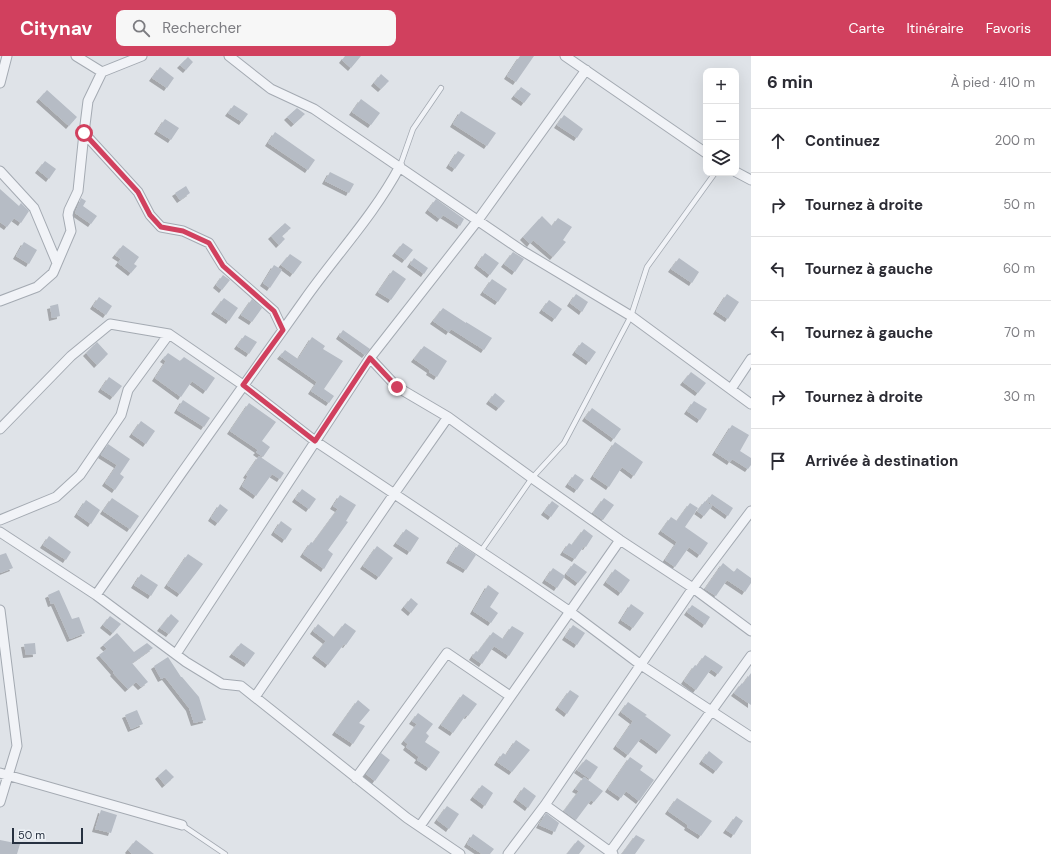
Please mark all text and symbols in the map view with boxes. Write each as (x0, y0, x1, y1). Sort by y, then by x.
search box (116, 10, 396, 46)
text: Citynav (20, 16, 92, 41)
icon: search (130, 17, 152, 39)
text: Rechercher (162, 18, 242, 38)
text: Carte (849, 19, 885, 37)
text: Itinéraire (907, 19, 964, 37)
text: Favoris (986, 19, 1031, 37)
map controls (703, 68, 739, 176)
button: + (703, 68, 739, 104)
text: 6 min (767, 71, 813, 93)
text: À pied · 410 m (951, 74, 1035, 91)
button: − (703, 104, 739, 140)
route start (75, 124, 93, 142)
icon: ahead (767, 130, 789, 152)
text: Continuez (805, 131, 880, 151)
text: 200 m (995, 132, 1035, 149)
button: layers (703, 140, 739, 176)
icon: right (767, 194, 789, 216)
text: Tournez à droite (805, 195, 923, 215)
text: 50 m (1003, 196, 1035, 213)
icon: left (767, 258, 789, 280)
text: Tournez à gauche (805, 259, 933, 279)
text: 60 m (1003, 260, 1035, 277)
icon: left (767, 322, 789, 344)
text: Tournez à gauche (805, 323, 933, 343)
text: 70 m (1004, 324, 1035, 341)
route end (388, 378, 406, 396)
icon: right (767, 386, 789, 408)
text: Tournez à droite (805, 387, 923, 407)
text: 30 m (1003, 388, 1035, 405)
icon: arrive (767, 450, 789, 472)
text: Arrivée à destination (805, 451, 958, 471)
scale bar (12, 826, 83, 845)
text: 50 m (18, 828, 45, 842)

